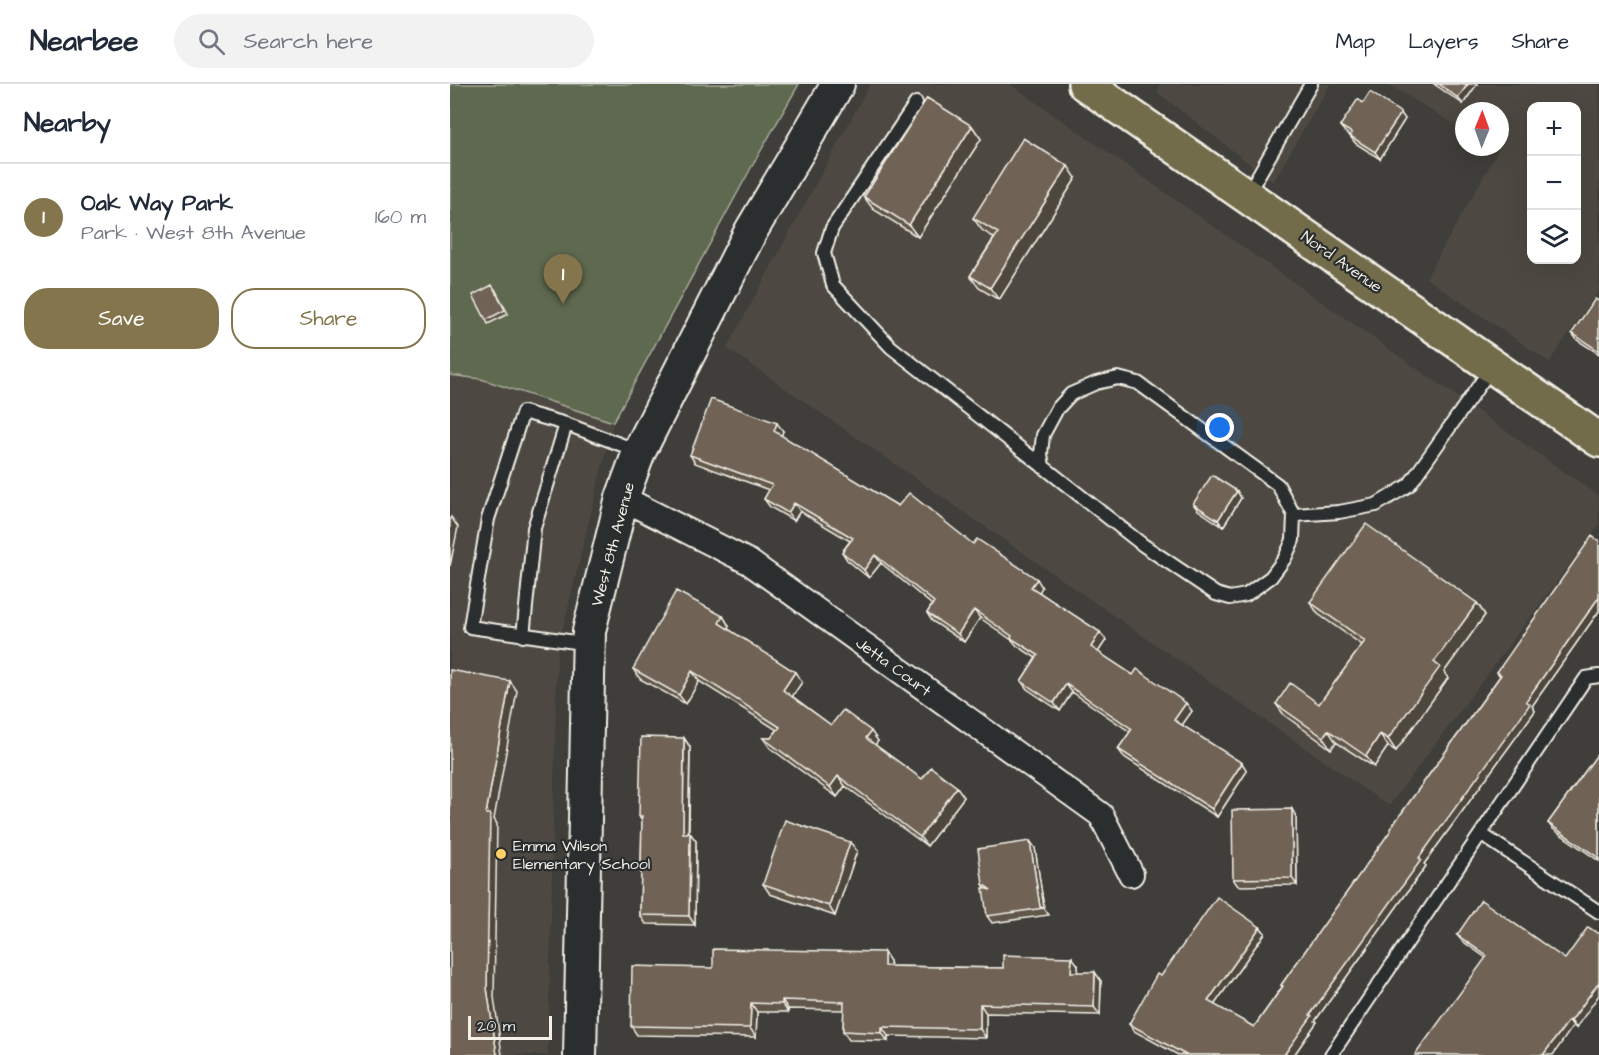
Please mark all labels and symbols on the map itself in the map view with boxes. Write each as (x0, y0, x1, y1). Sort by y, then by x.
north arrow (1455, 102, 1509, 156)
street label: Nord Avenue (1296, 226, 1387, 298)
pin: 1 (544, 254, 582, 304)
your location (1205, 413, 1234, 442)
street label: West 8th Avenue (586, 479, 640, 609)
street label: Jetta Court (851, 632, 936, 702)
place label: Emma Wilson Elementary School (513, 835, 650, 876)
marker: Emma Wilson Elementary School (494, 847, 508, 861)
scale bar (468, 1013, 552, 1040)

